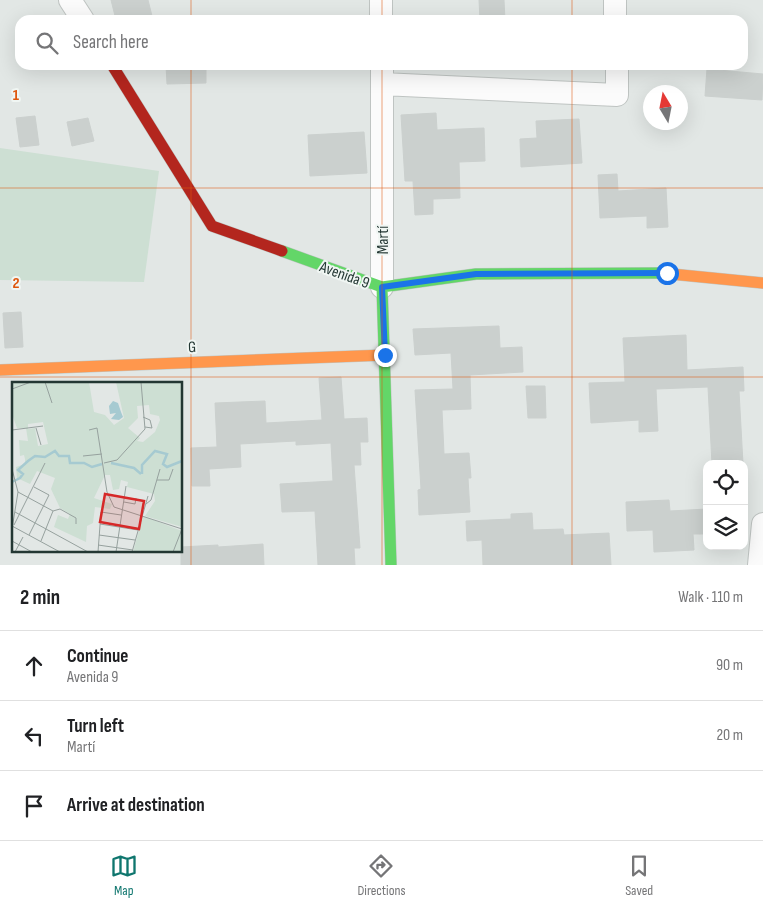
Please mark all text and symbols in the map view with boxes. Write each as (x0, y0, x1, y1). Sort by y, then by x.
search box (15, 15, 748, 70)
icon: search (33, 29, 61, 57)
text: Search here (73, 31, 149, 54)
north arrow (643, 85, 688, 130)
text: 1 (13, 86, 20, 105)
street label: Martí (374, 226, 393, 254)
street label: Avenida 9 (316, 257, 372, 293)
route start (656, 262, 679, 285)
text: 2 (12, 274, 20, 293)
street label: G (188, 338, 196, 357)
route end (374, 344, 397, 367)
inset map (12, 382, 182, 552)
map controls (703, 460, 748, 550)
button: locate (703, 460, 748, 505)
button: layers (703, 505, 748, 550)
text: 2 min (20, 585, 60, 610)
text: Walk · 110 m (678, 588, 743, 607)
text: Continue (67, 645, 128, 668)
icon: ahead (20, 652, 48, 680)
text: 90 m (716, 656, 743, 675)
text: Avenida 9 (67, 668, 118, 687)
text: Turn left (67, 715, 124, 738)
icon: left (20, 722, 48, 750)
text: 20 m (716, 726, 743, 745)
text: Martí (67, 738, 95, 757)
icon: arrive (20, 792, 48, 820)
text: Arrive at destination (67, 794, 205, 817)
tab: Map (110, 852, 138, 899)
tab: Directions (357, 852, 406, 899)
tab: Saved (625, 852, 653, 899)

